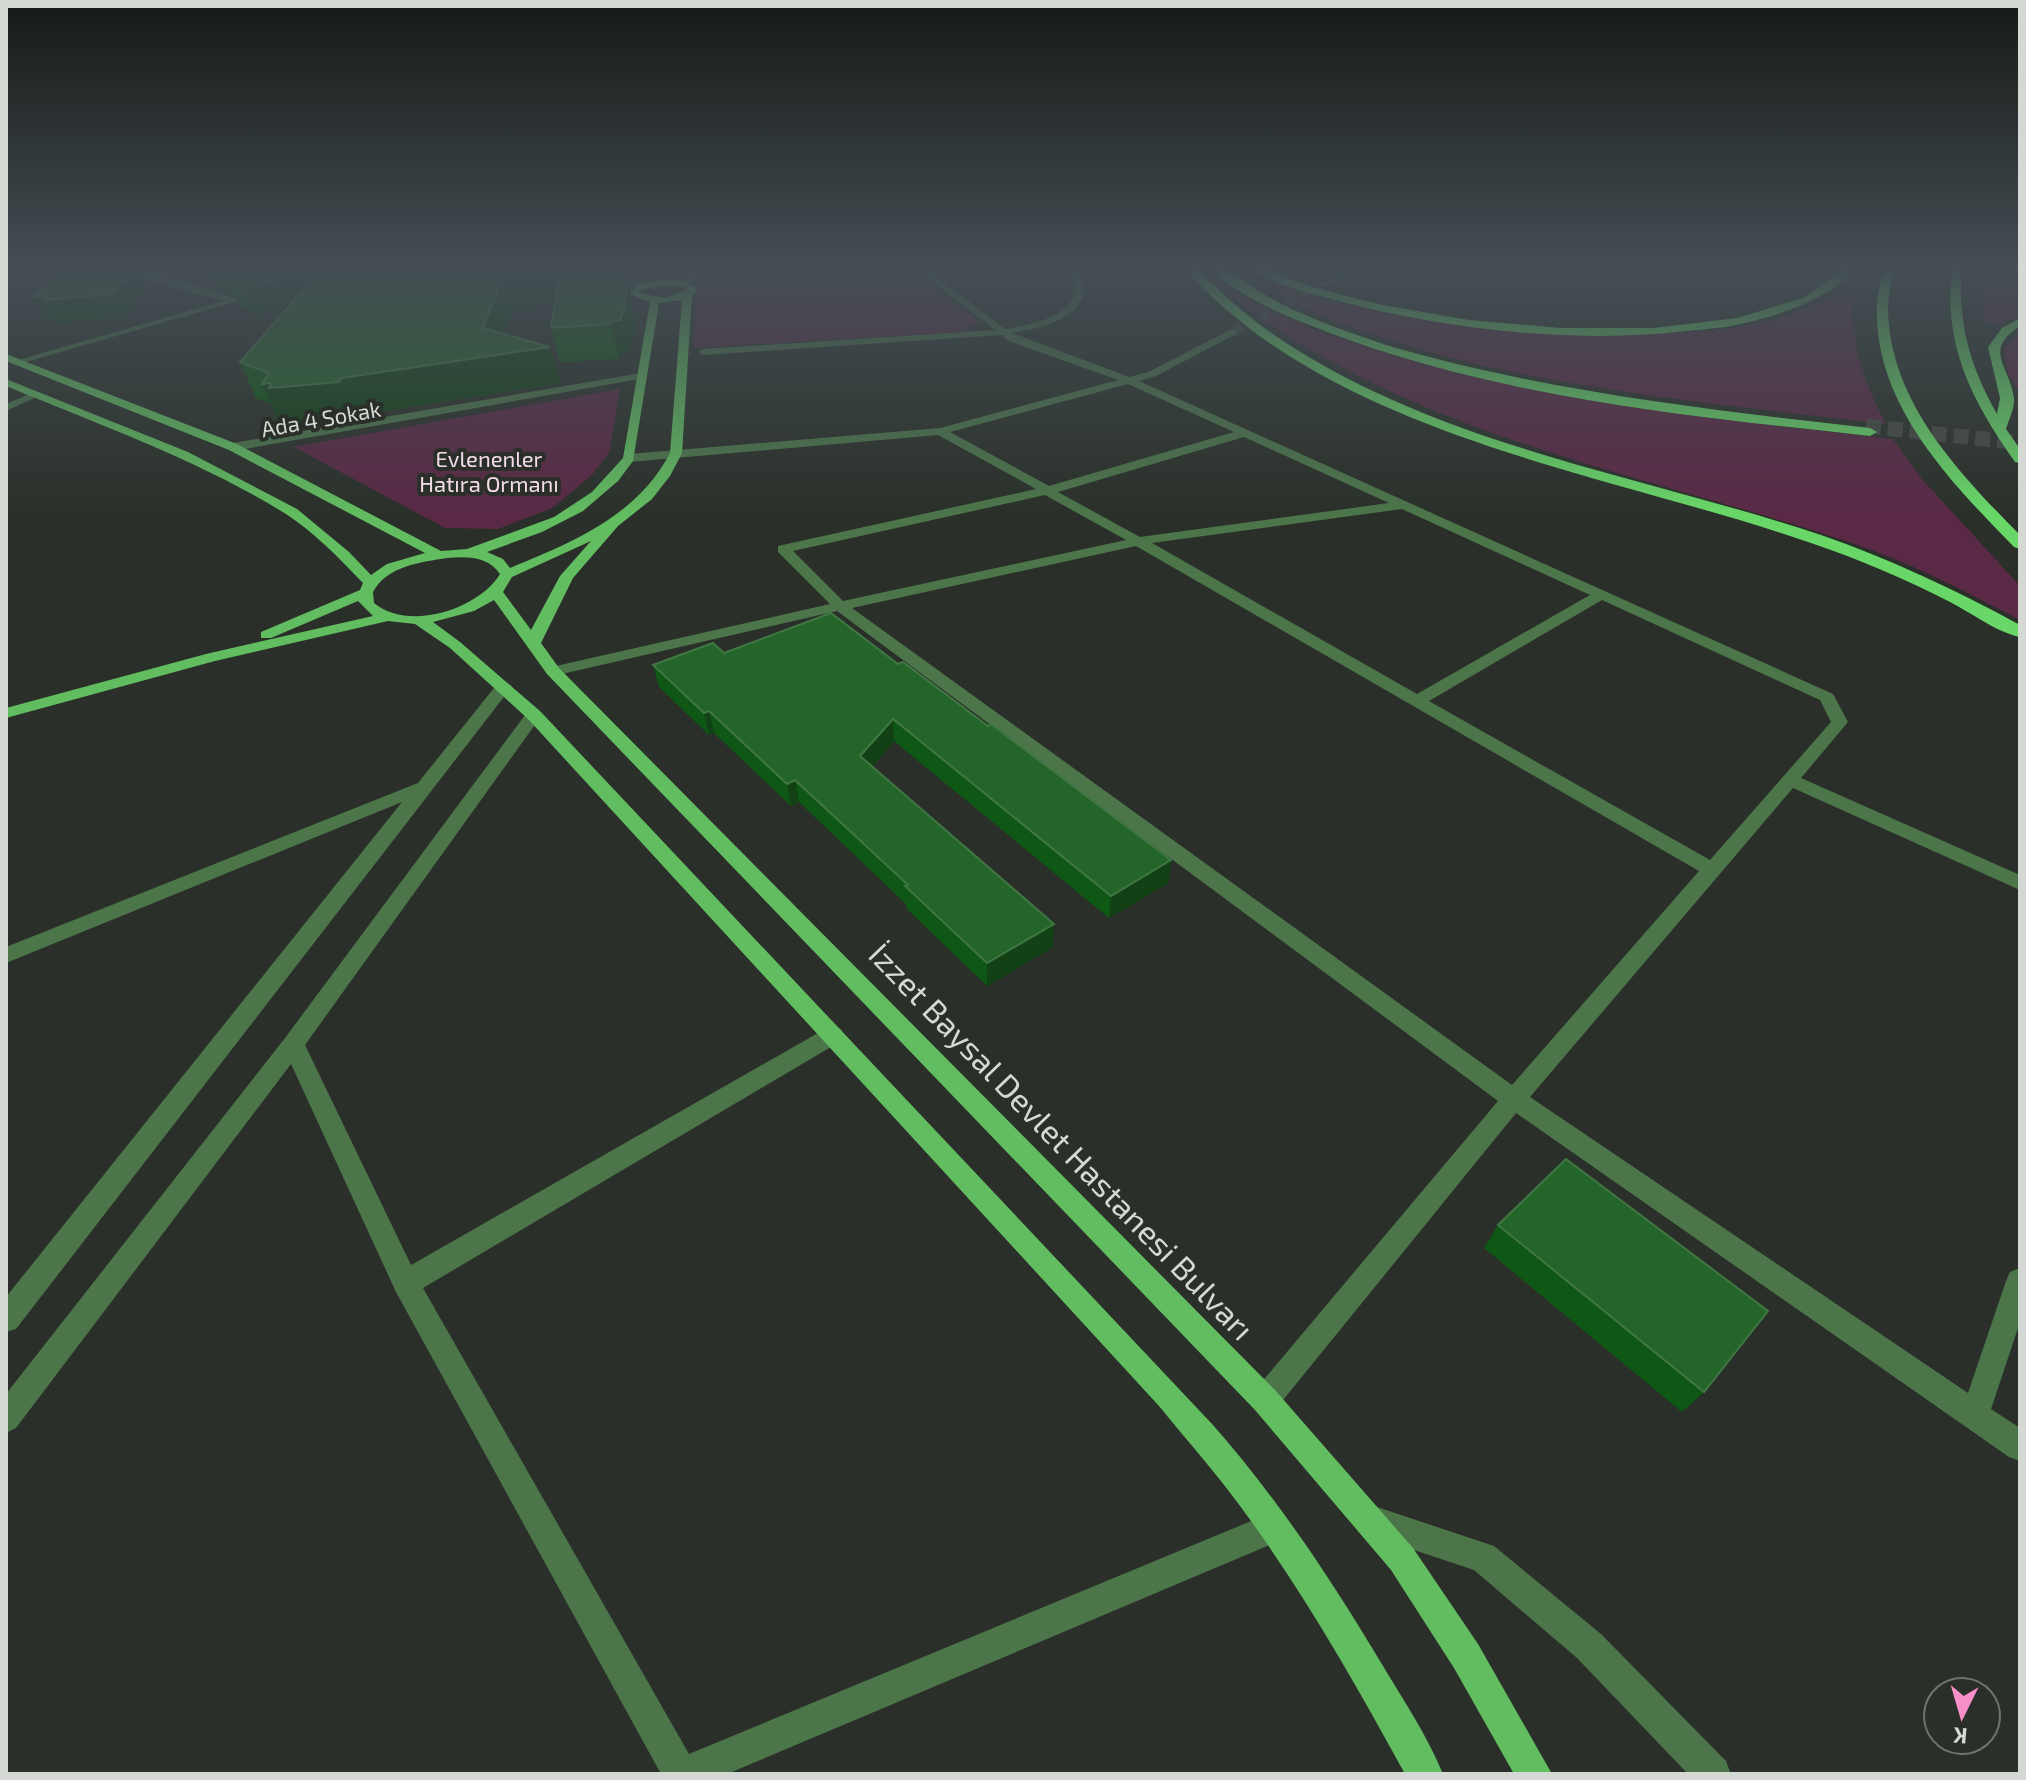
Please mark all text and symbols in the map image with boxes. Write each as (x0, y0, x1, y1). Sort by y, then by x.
street label: Ada 4 Sokak (259, 395, 383, 441)
park label: Evlenenler Hatıra Ormanı (419, 445, 559, 496)
street label: İzzet Baysal Devlet Hastanesi Bulvarı (862, 934, 1263, 1347)
north arrow (1922, 1676, 2002, 1756)
text: K (1952, 1723, 1968, 1750)

